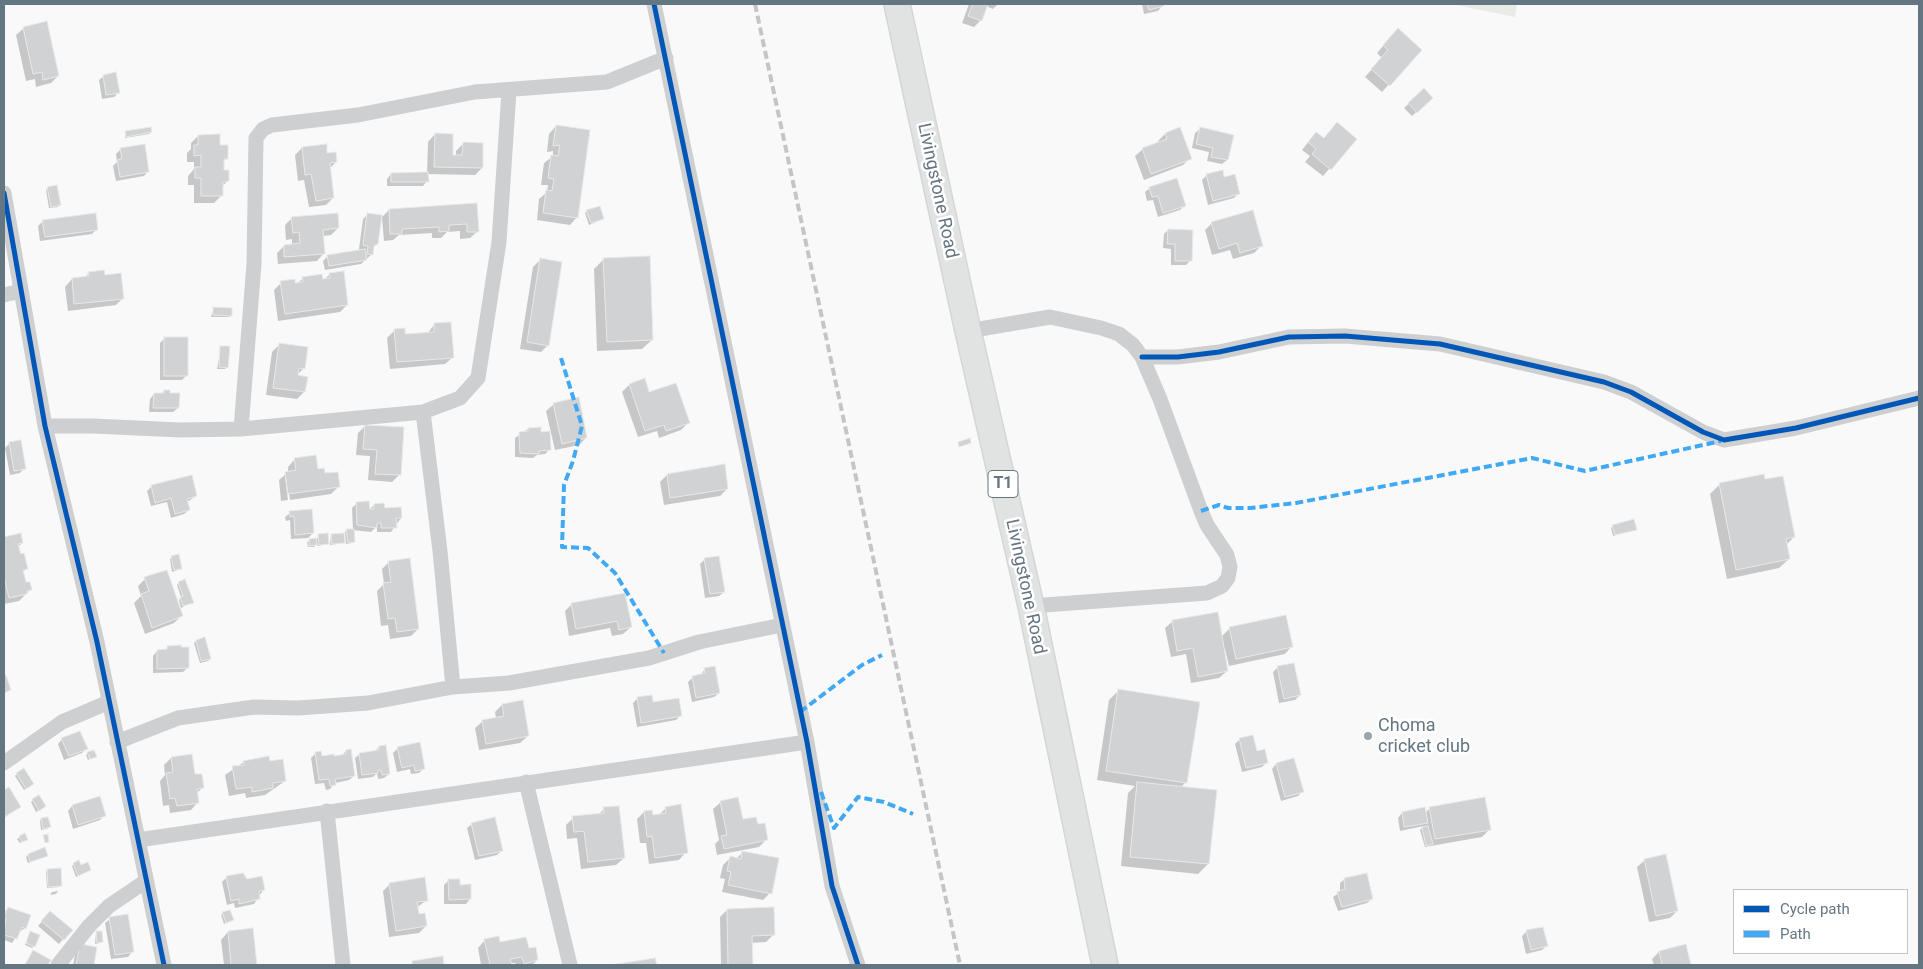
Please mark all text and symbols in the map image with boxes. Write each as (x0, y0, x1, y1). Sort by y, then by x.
street label: Livingstone Road (912, 121, 962, 261)
road number: T1 (988, 470, 1018, 498)
street label: Livingstone Road (1000, 517, 1050, 657)
place label: Choma cricket club (1378, 715, 1470, 758)
marker: Choma cricket club (1362, 730, 1374, 742)
legend (1733, 889, 1908, 954)
text: Cycle path (1780, 900, 1850, 918)
text: Path (1780, 925, 1811, 943)

